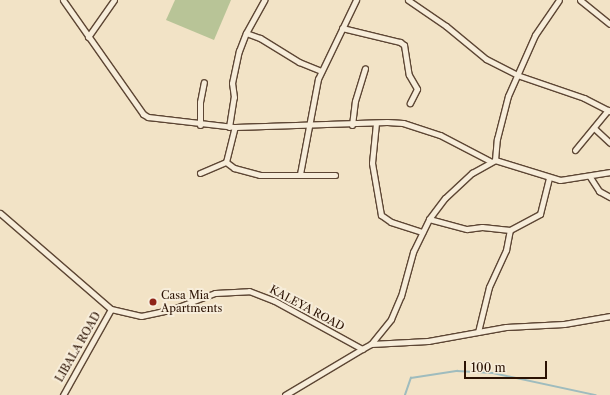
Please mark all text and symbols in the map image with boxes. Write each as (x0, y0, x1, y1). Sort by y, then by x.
street label: KALEYA ROAD (267, 283, 347, 333)
place label: Casa Mia Apartments (161, 289, 222, 315)
marker: Casa Mia Apartments (148, 297, 158, 307)
street label: LIBALA ROAD (53, 309, 103, 385)
scale bar (466, 353, 549, 379)
text: 100 m (471, 360, 506, 375)

